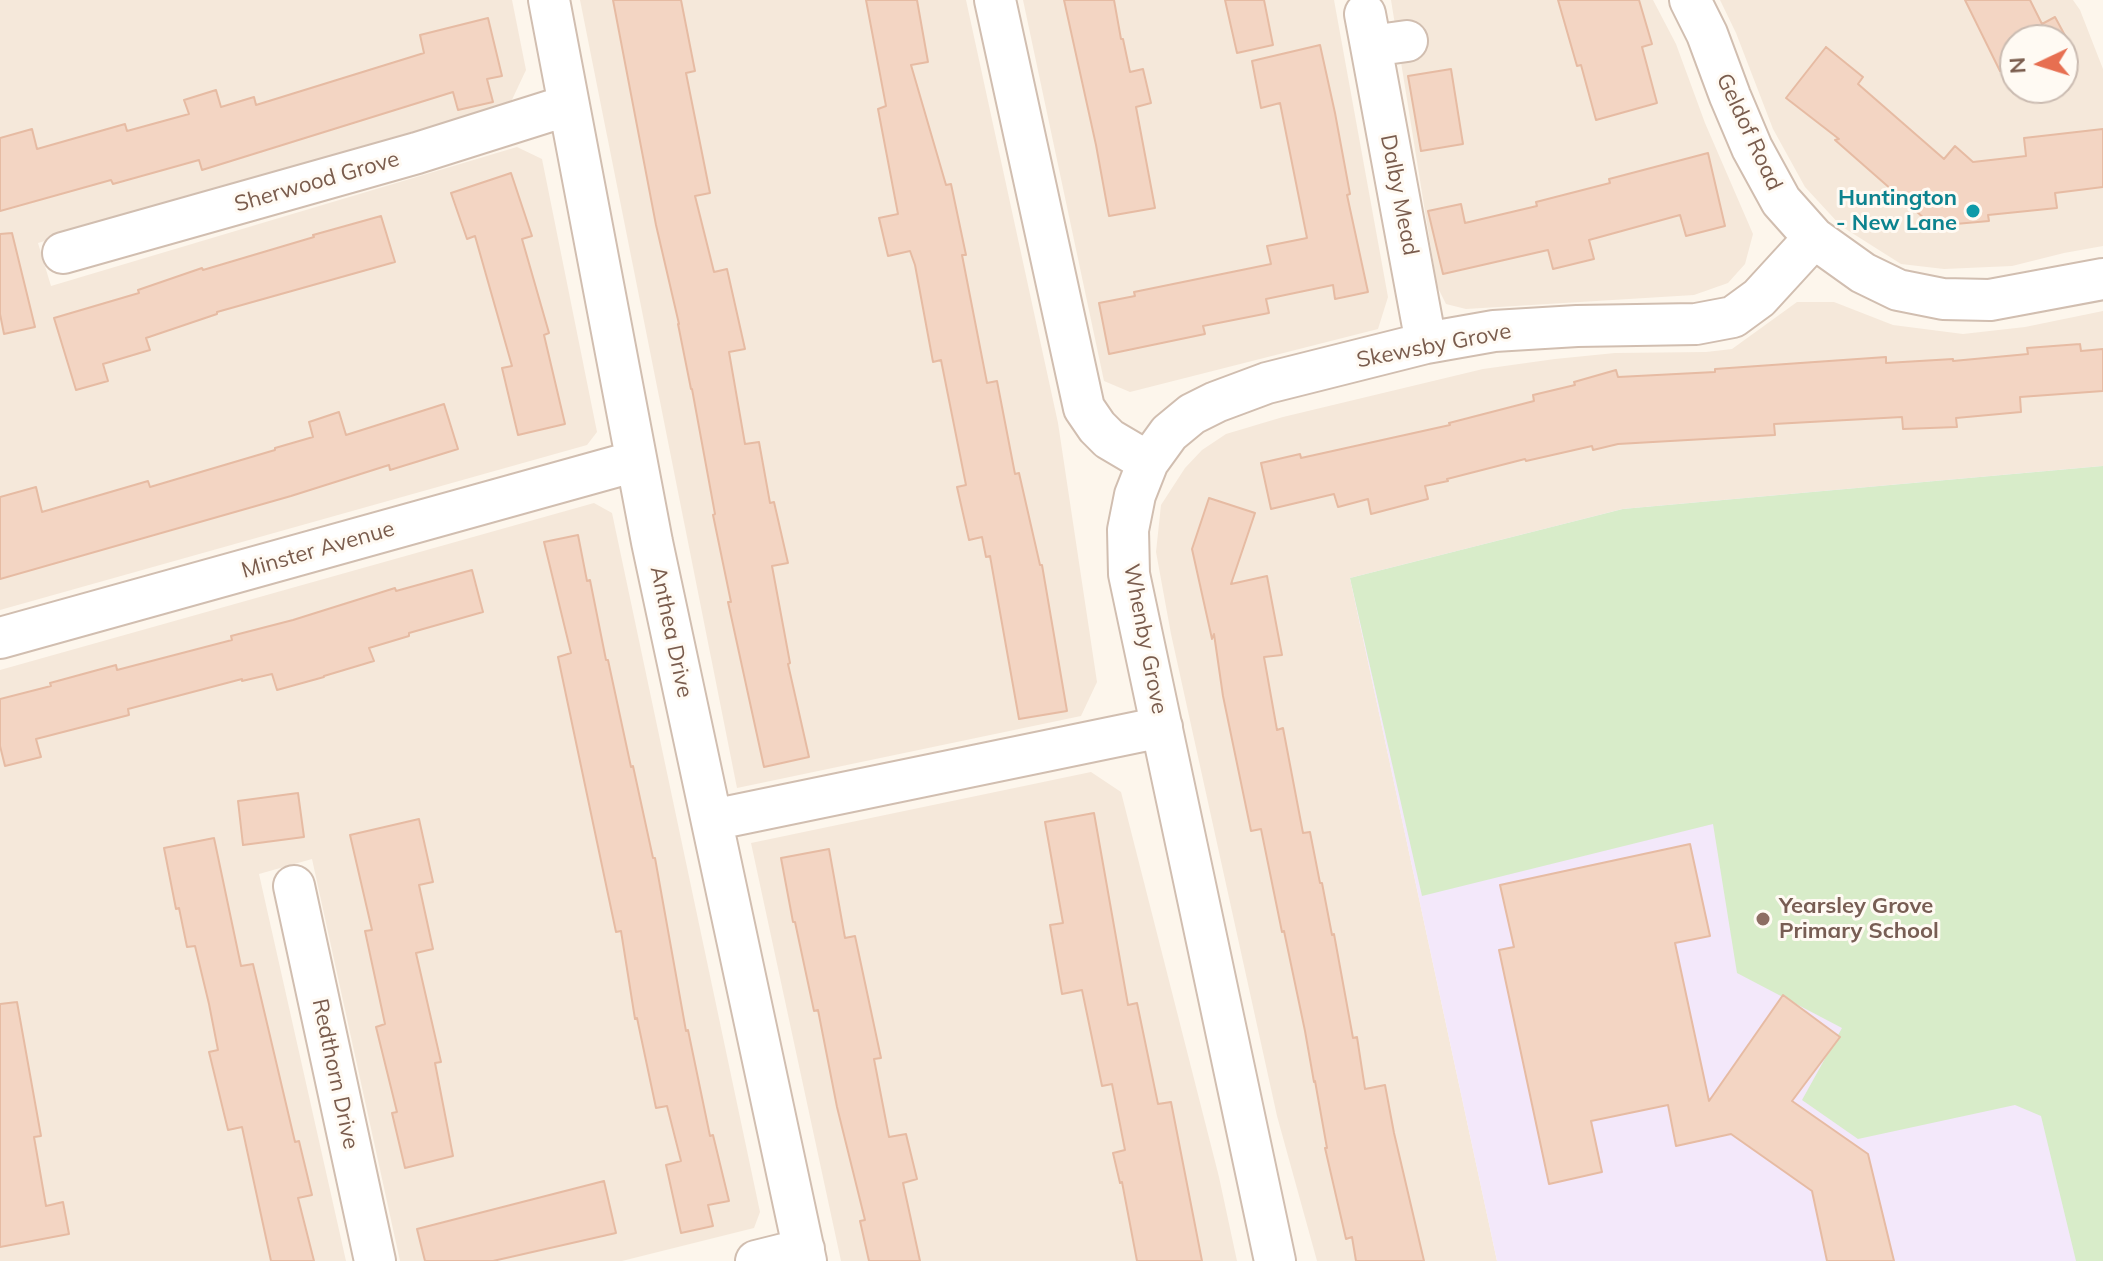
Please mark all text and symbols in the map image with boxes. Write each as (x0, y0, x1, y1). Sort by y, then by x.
north arrow (1999, 24, 2079, 104)
text: N (2003, 56, 2032, 75)
street label: Geldof Road (1710, 69, 1788, 195)
street label: Dalby Mead (1374, 132, 1424, 258)
street label: Sherwood Grove (232, 146, 402, 218)
place label: Huntington - New Lane (1836, 185, 1957, 236)
marker: Huntington - New Lane (1964, 202, 1982, 220)
street label: Skewsby Grove (1355, 318, 1513, 374)
street label: Minster Avenue (239, 516, 397, 584)
street label: Whenby Grove (1117, 562, 1173, 716)
street label: Anthea Drive (644, 564, 698, 700)
place label: Yearsley Grove Primary School (1779, 893, 1939, 944)
marker: Yearsley Grove Primary School (1754, 910, 1772, 928)
street label: Redthorn Drive (306, 996, 364, 1152)

